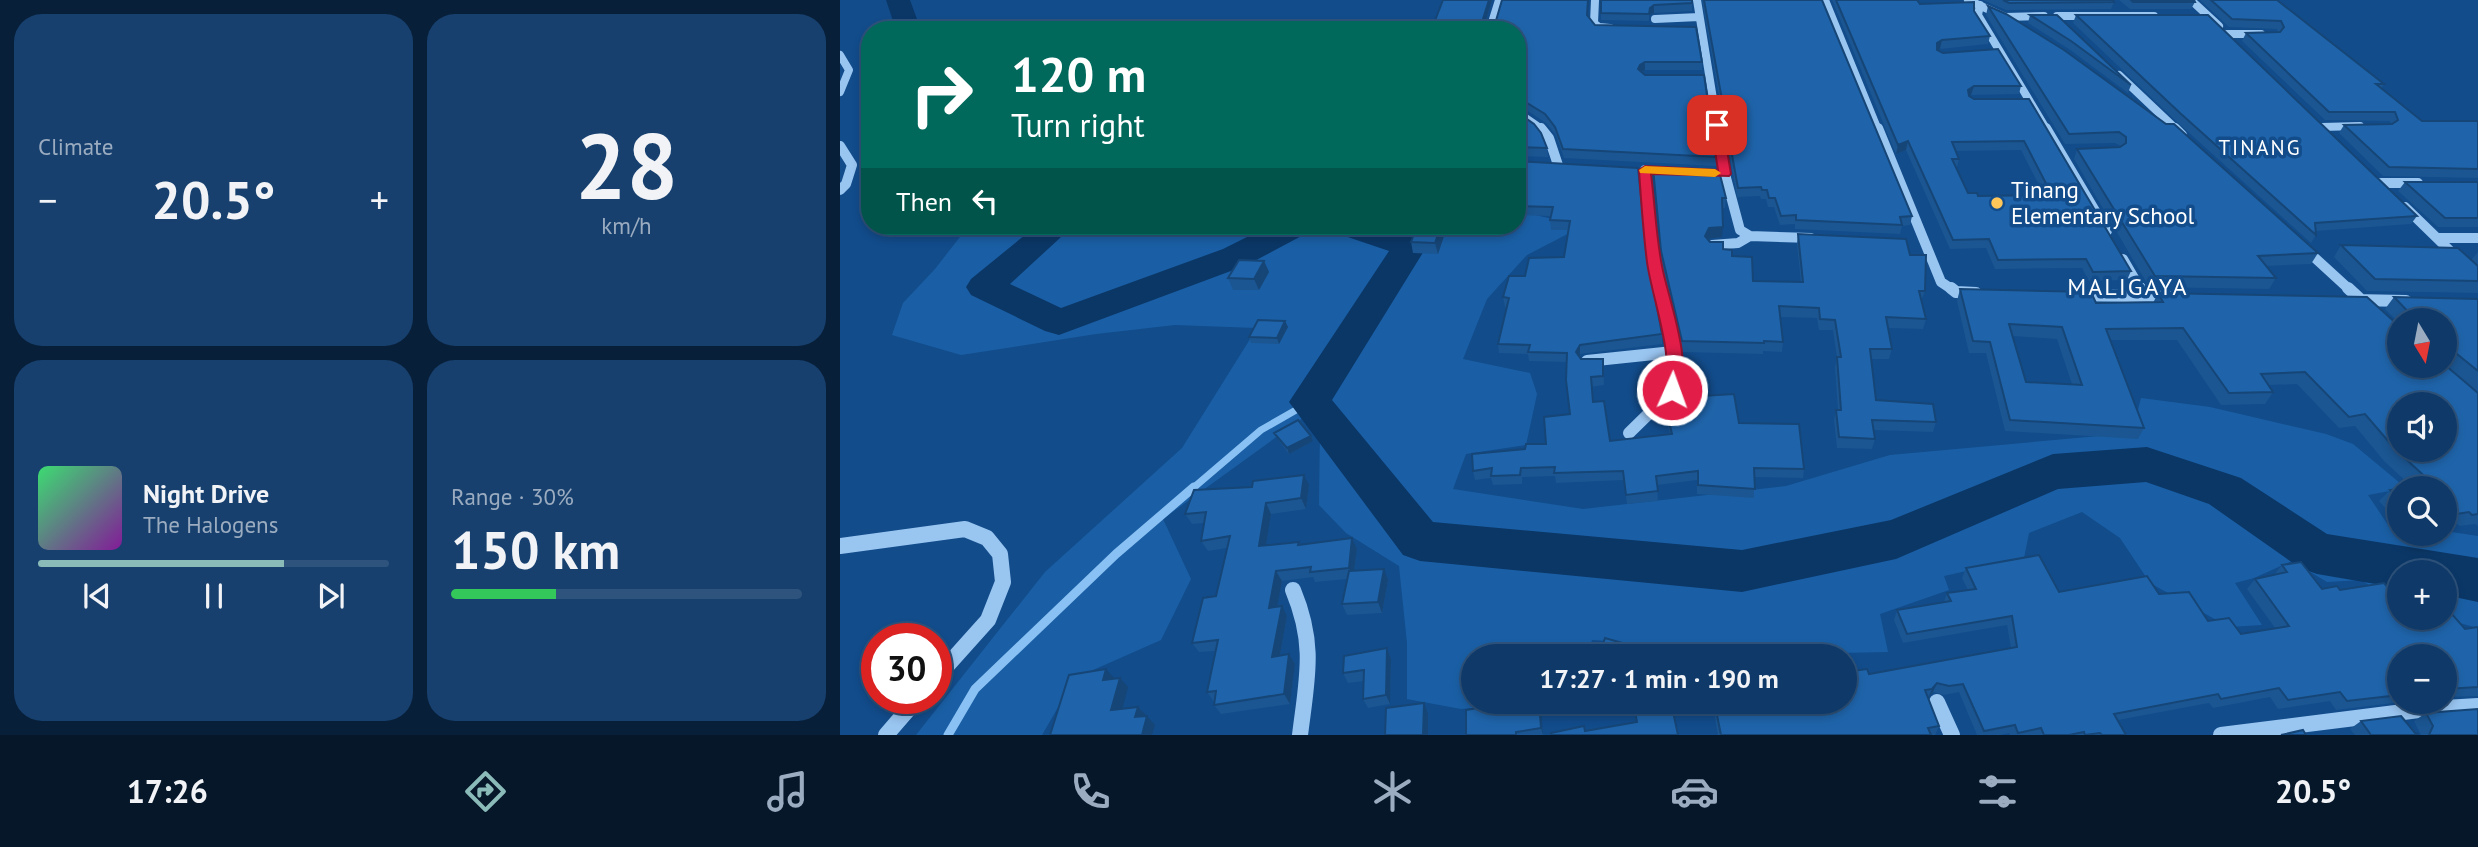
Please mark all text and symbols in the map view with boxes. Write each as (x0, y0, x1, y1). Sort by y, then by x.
text: 120 m (1011, 42, 1146, 106)
icon: right (896, 49, 987, 140)
pin (1687, 95, 1747, 155)
text: Turn right (1011, 104, 1145, 146)
text: 28 (575, 106, 678, 224)
icon: arrive (1698, 106, 1736, 144)
text: Climate (38, 132, 113, 161)
district label: TINANG (2218, 134, 2302, 161)
text: 20.5° (152, 166, 275, 233)
text: − (38, 175, 57, 224)
text: + (370, 175, 389, 224)
place label: Tinang Elementary School (2011, 175, 2195, 230)
icon: left (966, 182, 1004, 220)
text: Then (896, 185, 952, 218)
marker: Tinang Elementary School (1989, 195, 2005, 211)
text: km/h (601, 211, 652, 240)
district label: MALIGAYA (2067, 271, 2189, 302)
north arrow (2387, 308, 2457, 378)
map controls (2387, 308, 2457, 714)
position arrow (1635, 353, 1709, 427)
button: sound (2387, 392, 2457, 462)
button: search (2387, 476, 2457, 546)
text: Night Drive (143, 477, 269, 510)
text: Range · 30% (451, 482, 574, 511)
text: The Halogens (143, 510, 278, 539)
text: 150 km (451, 516, 620, 583)
button: + (2387, 560, 2457, 630)
icon: previous (78, 577, 116, 615)
icon: pause (195, 577, 233, 615)
icon: next (312, 577, 350, 615)
speed limit sign: 30 (861, 623, 952, 714)
button: − (2387, 644, 2457, 714)
text: 17:27 · 1 min · 190 m (1539, 662, 1779, 695)
icon: directions (461, 767, 510, 816)
icon: music (763, 767, 812, 816)
icon: phone (1066, 767, 1115, 816)
icon: climate (1368, 767, 1417, 816)
icon: car (1670, 767, 1719, 816)
icon: filters (1973, 767, 2022, 816)
text: 17:26 (127, 770, 208, 812)
text: 20.5° (2275, 770, 2351, 812)

